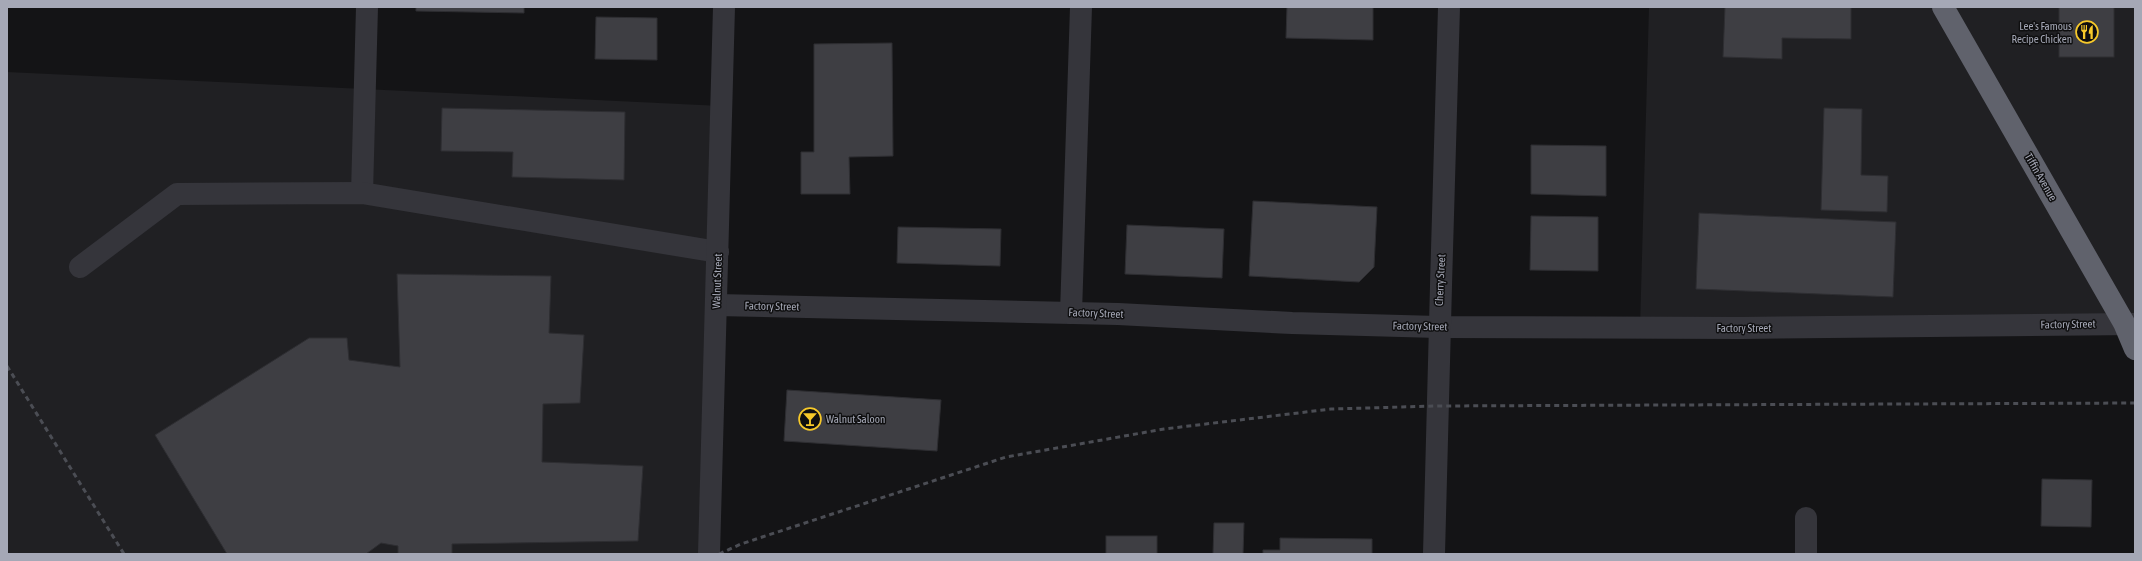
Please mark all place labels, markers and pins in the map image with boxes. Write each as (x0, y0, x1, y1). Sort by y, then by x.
restaurant icon: Lee's Famous Recipe Chicken (2074, 19, 2100, 45)
place label: Lee's Famous Recipe Chicken (2011, 20, 2072, 45)
bar icon: Walnut Saloon (797, 406, 823, 432)
place label: Walnut Saloon (826, 413, 885, 425)

